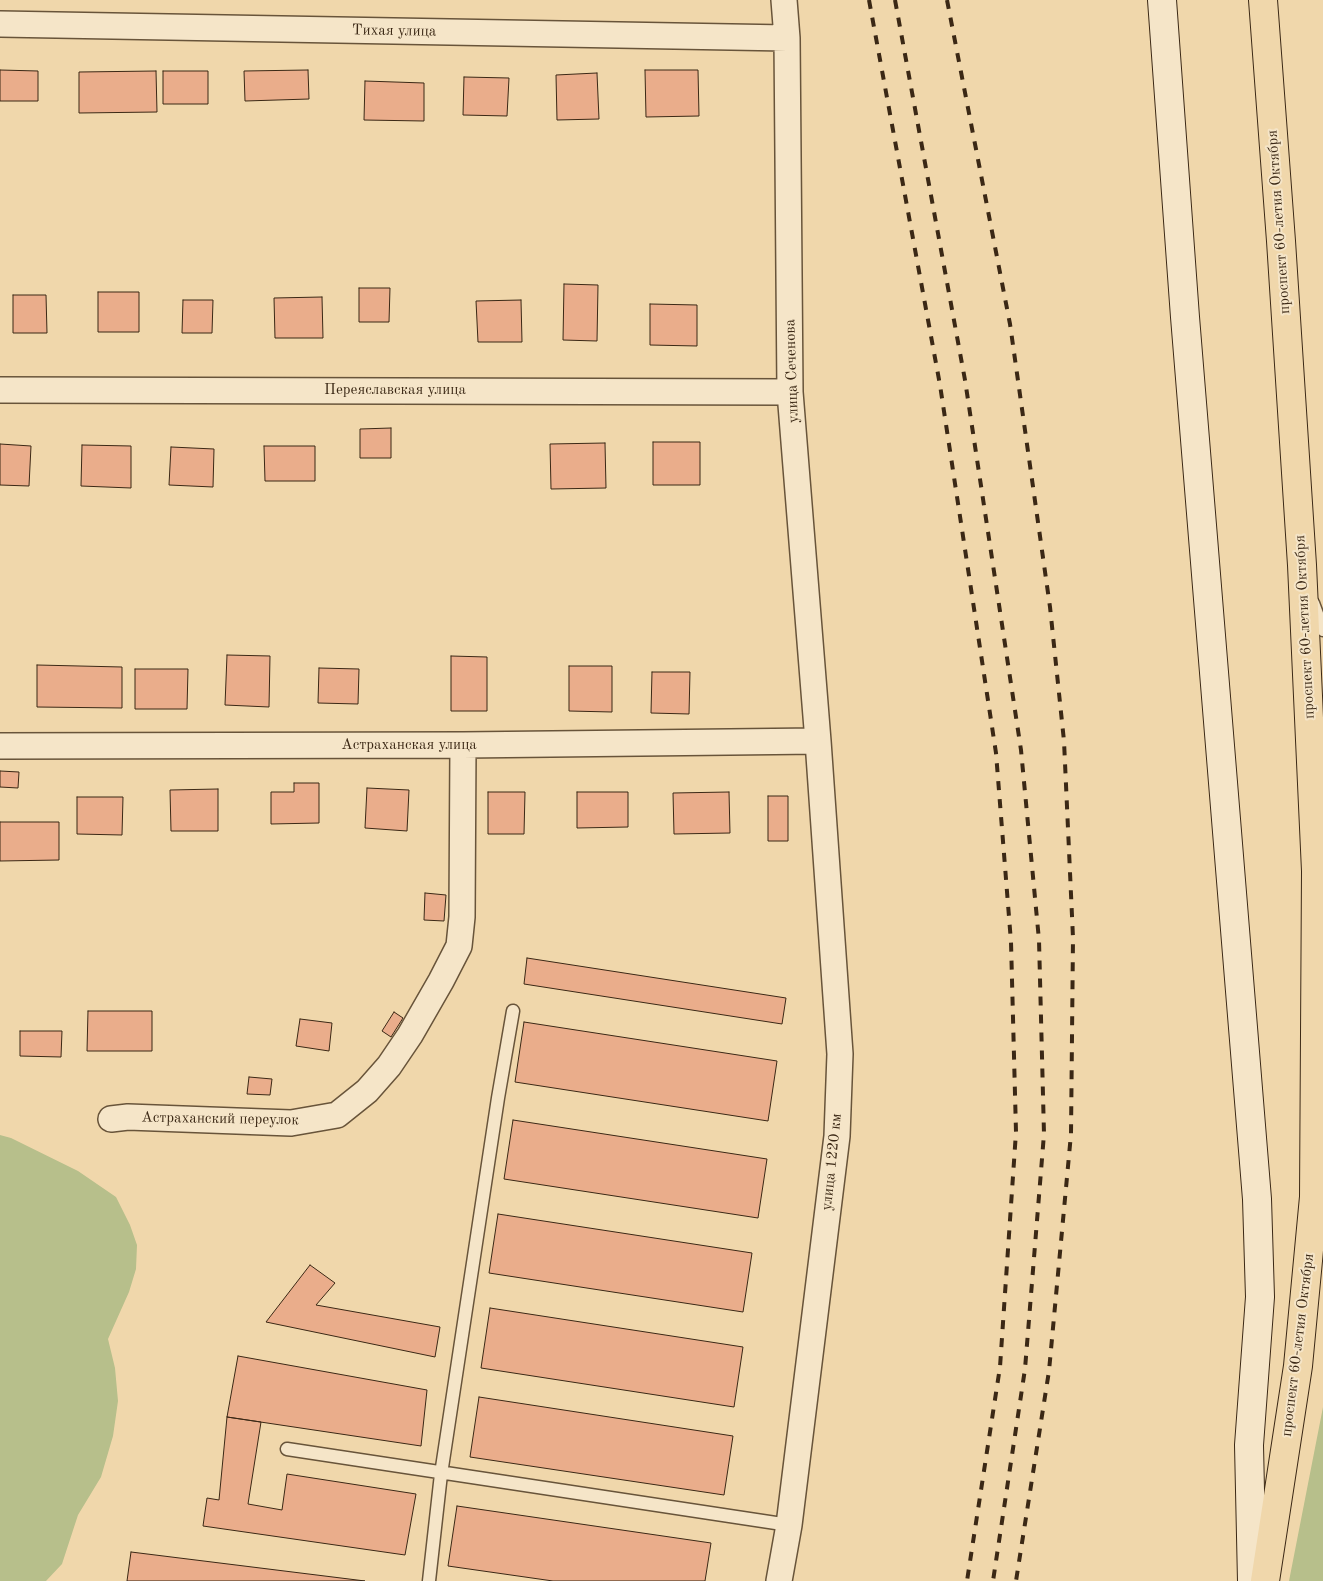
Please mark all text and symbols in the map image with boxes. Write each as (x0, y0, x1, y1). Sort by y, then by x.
street label: Тихая улица (352, 21, 436, 41)
street label: проспект 60-летия Октября (1264, 129, 1294, 315)
street label: улица Сеченова (781, 319, 803, 423)
street label: Переяславская улица (324, 381, 466, 399)
street label: проспект 60-летия Октября (1291, 534, 1319, 720)
street label: Астраханская улица (341, 736, 477, 754)
street label: Астраханский переулок (141, 1109, 299, 1129)
street label: улица 1220 км (818, 1112, 846, 1212)
street label: проспект 60-летия Октября (1278, 1252, 1318, 1438)

